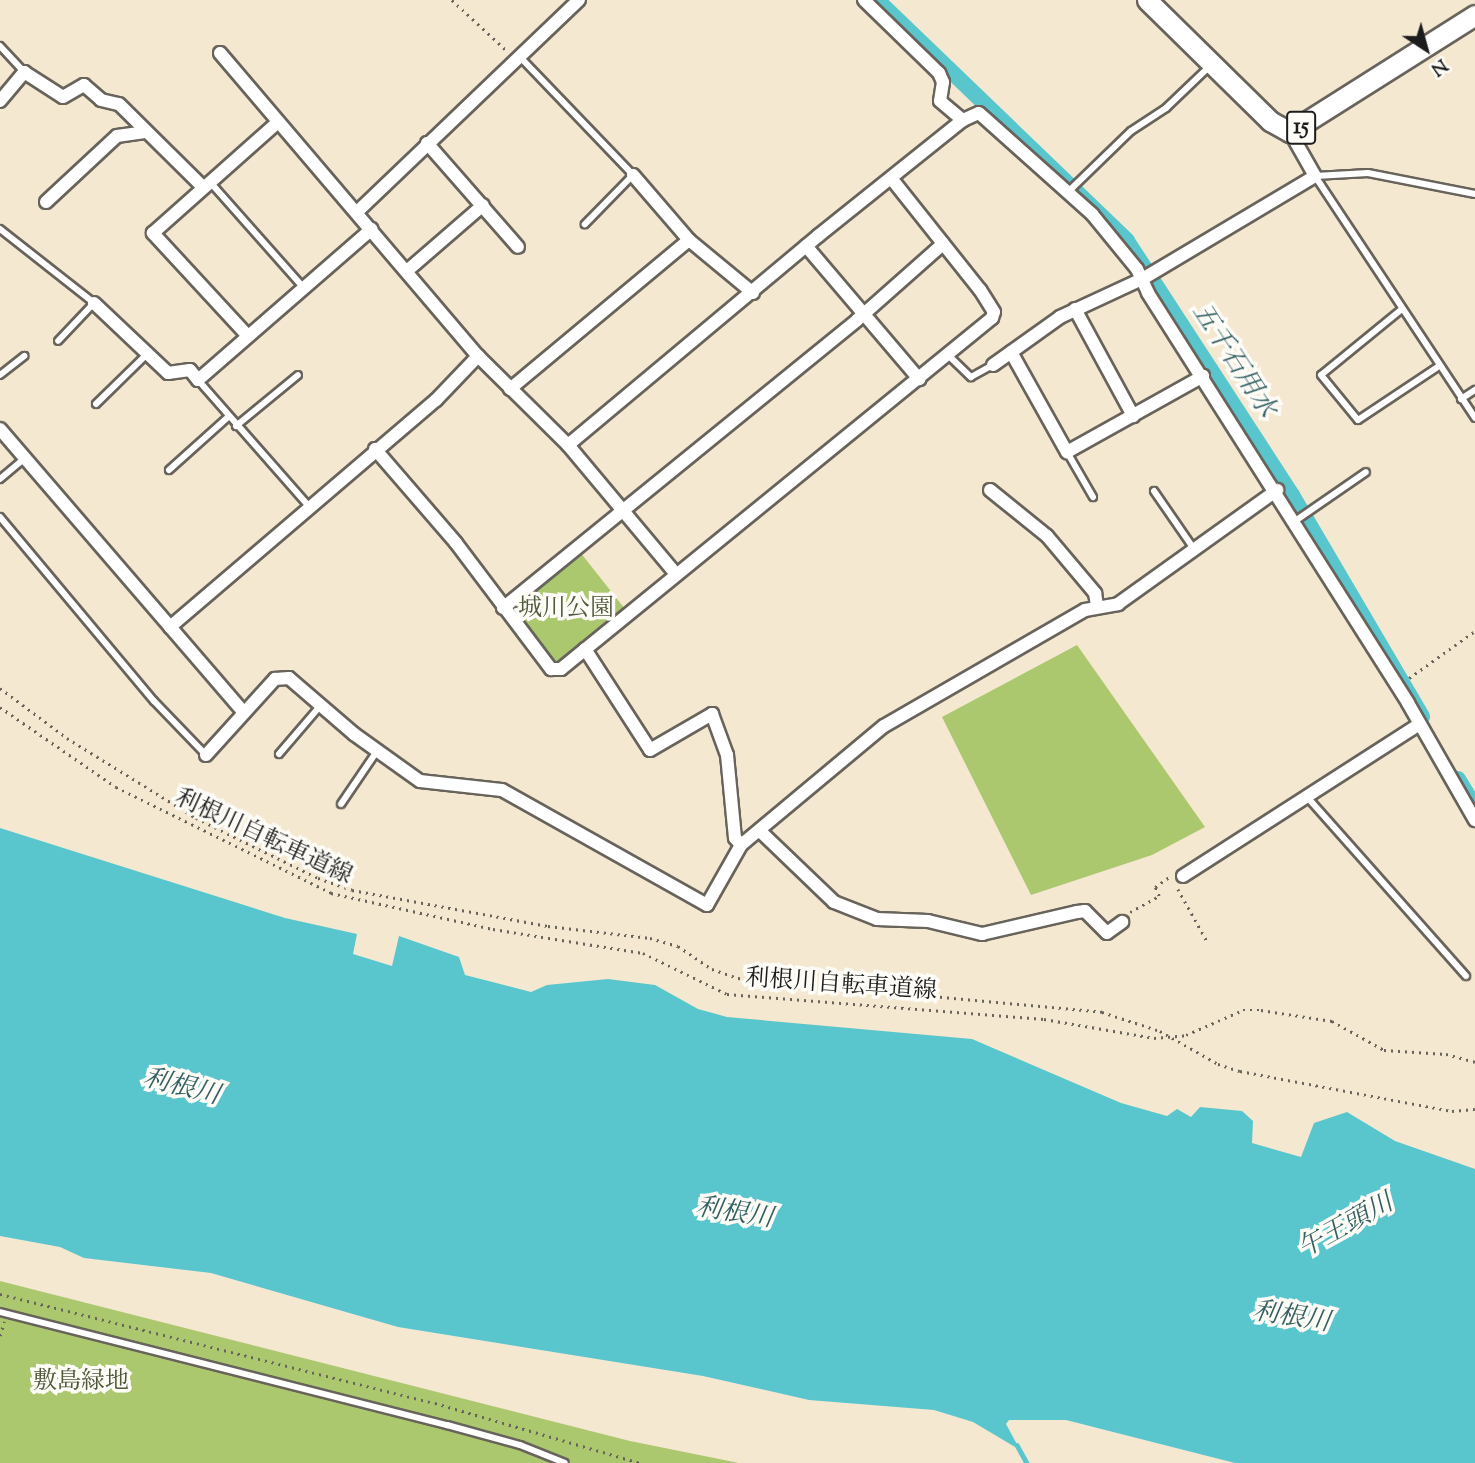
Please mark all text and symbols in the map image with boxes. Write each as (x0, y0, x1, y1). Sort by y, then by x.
north arrow (1391, 14, 1461, 84)
text: N (1425, 51, 1453, 82)
road number: 15 (1285, 108, 1317, 148)
water label: 五千石用水 (1185, 298, 1281, 424)
park label: 城川公園 (518, 596, 614, 624)
street label: 利根川自転車道線 (170, 784, 356, 892)
street label: 利根川自転車道線 (744, 965, 938, 1007)
water label: 利根川 (139, 1063, 223, 1113)
water label: 午王頭川 (1293, 1188, 1399, 1266)
water label: 利根川 (693, 1192, 775, 1236)
water label: 利根川 (1250, 1296, 1332, 1340)
park label: 敷島緑地 (33, 1369, 129, 1397)

